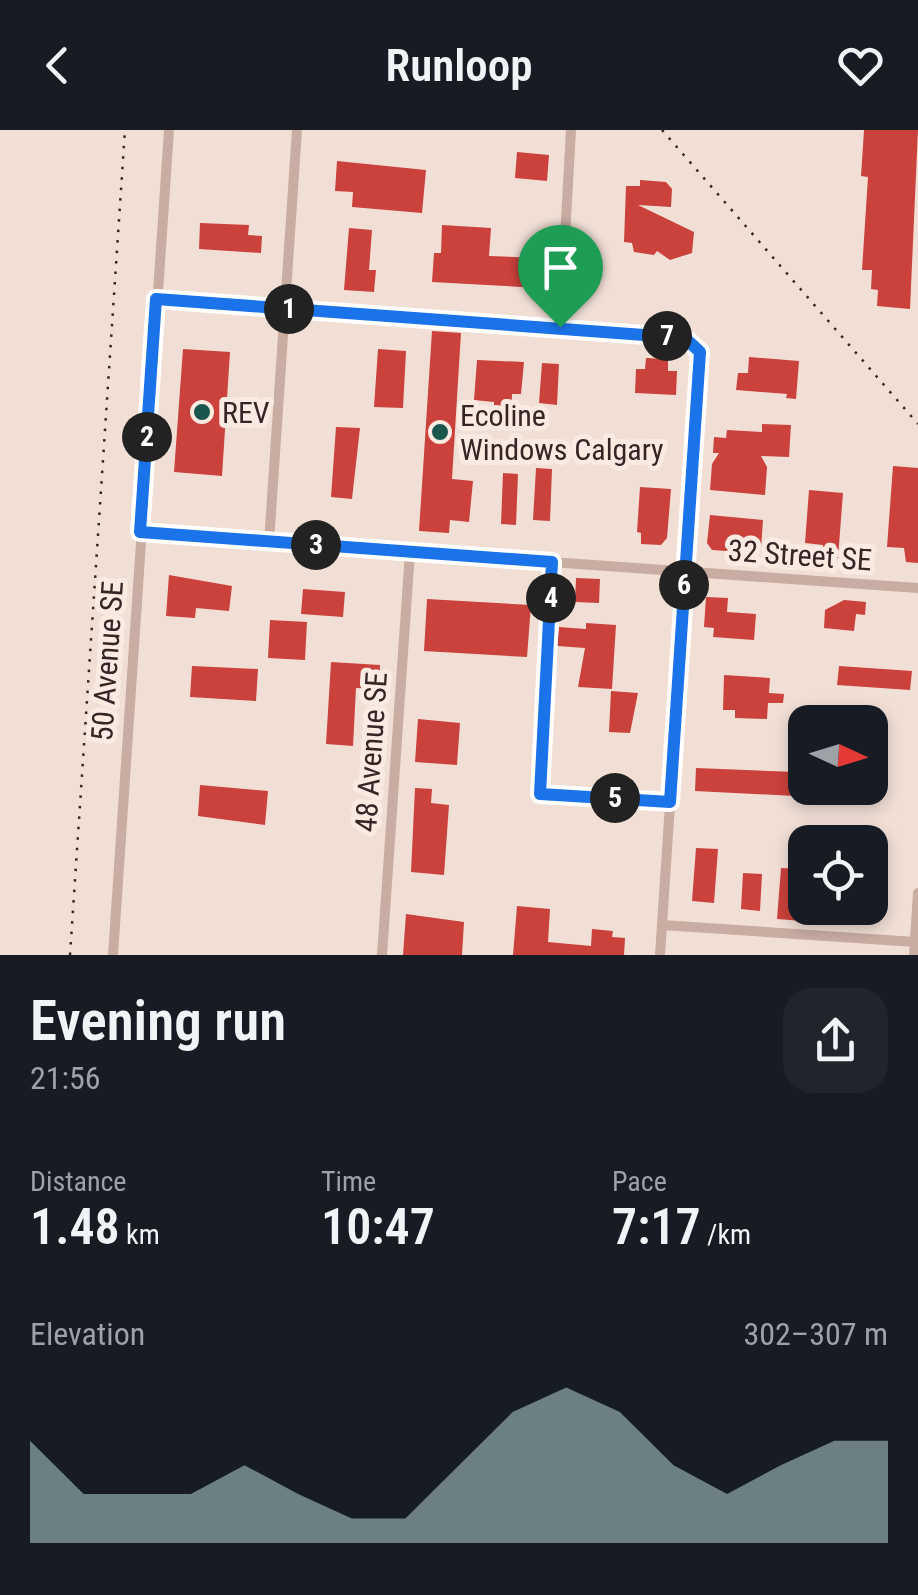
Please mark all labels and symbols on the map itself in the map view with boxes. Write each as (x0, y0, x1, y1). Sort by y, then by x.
pin (518, 225, 603, 328)
pin: 1 (264, 284, 314, 334)
pin: 7 (642, 311, 692, 361)
place label: REV (222, 395, 270, 430)
place label: Ecoline Windows Calgary (460, 398, 664, 467)
marker: REV (191, 401, 213, 423)
pin: 2 (122, 412, 172, 462)
marker: Ecoline Windows Calgary (429, 421, 451, 443)
pin: 3 (291, 520, 341, 570)
street label: 32 Street SE (727, 533, 873, 577)
pin: 6 (659, 560, 709, 610)
pin: 4 (526, 573, 576, 623)
street label: 50 Avenue SE (84, 580, 130, 742)
street label: 48 Avenue SE (348, 671, 394, 833)
north arrow (788, 705, 888, 805)
pin: 5 (590, 773, 640, 823)

